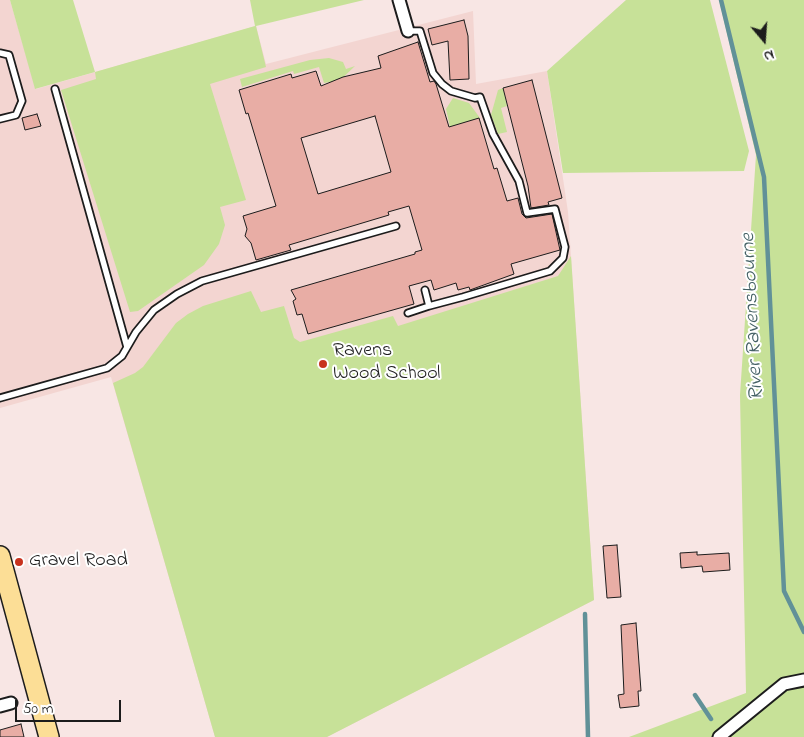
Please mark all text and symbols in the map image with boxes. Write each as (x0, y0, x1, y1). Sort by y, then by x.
north arrow (739, 15, 789, 65)
text: N (761, 43, 777, 66)
water label: River Ravensbourne (737, 233, 771, 401)
place label: Ravens Wood School (333, 340, 440, 387)
marker: Ravens Wood School (317, 358, 329, 370)
place label: Gravel Road (29, 550, 128, 574)
marker: Gravel Road (13, 556, 25, 568)
scale bar (18, 690, 124, 722)
text: 50 m (23, 698, 53, 720)

